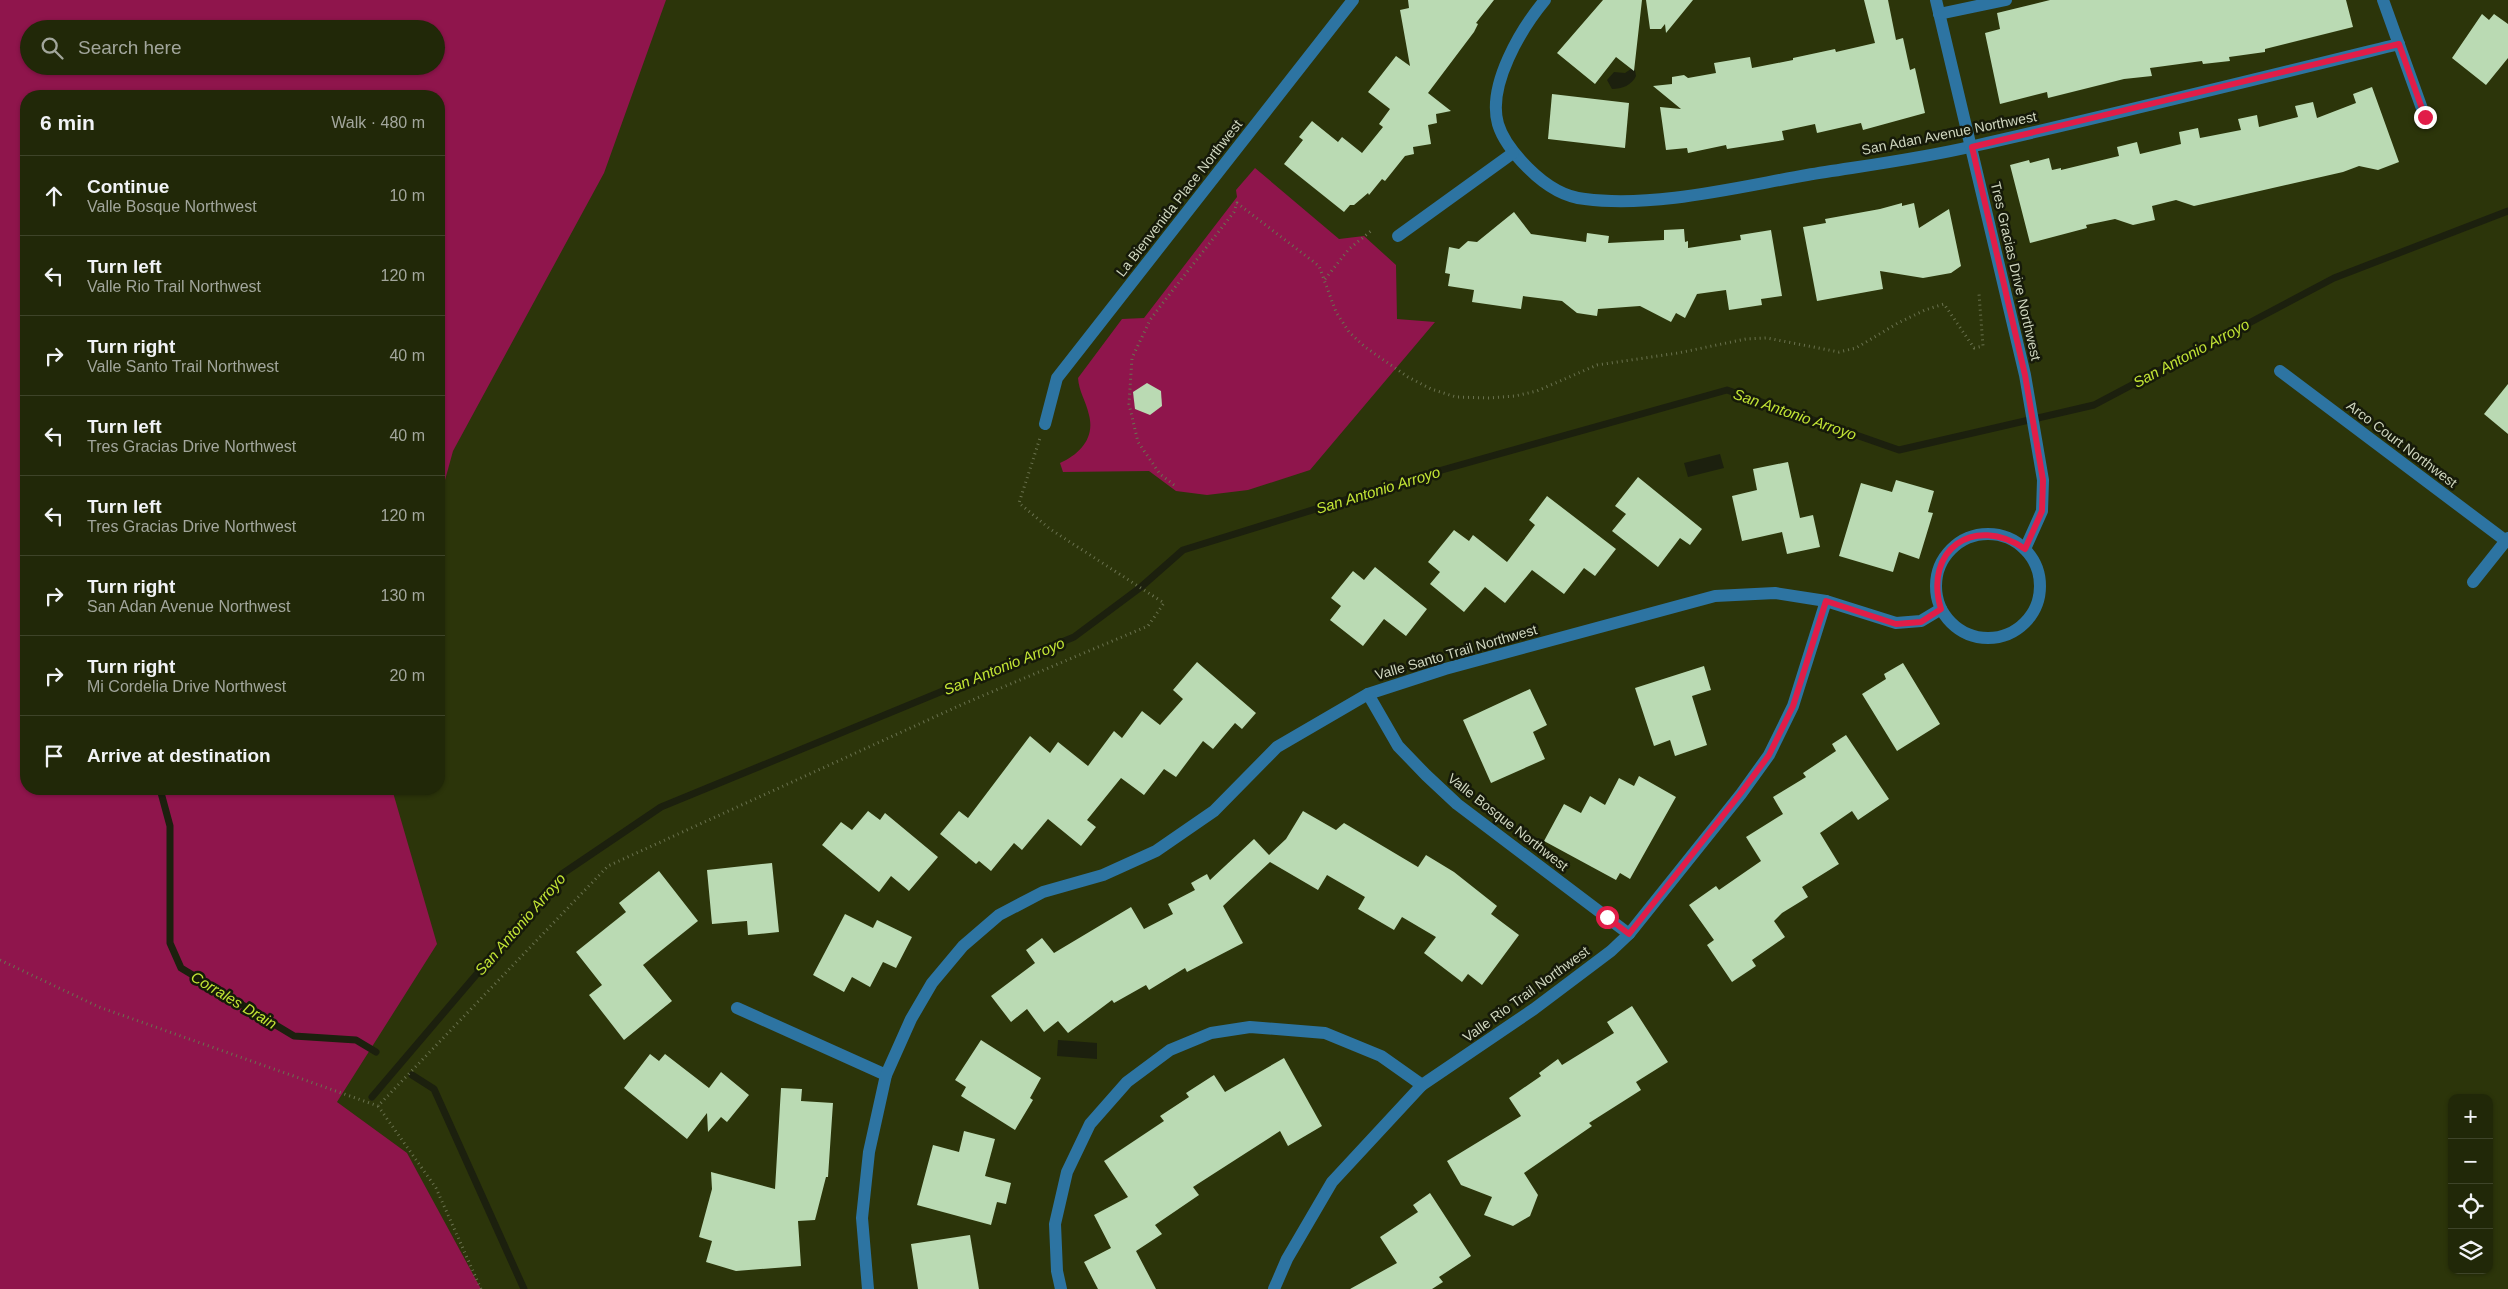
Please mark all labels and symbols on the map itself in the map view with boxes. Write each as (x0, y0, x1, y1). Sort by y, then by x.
route end (2414, 106, 2437, 129)
street label: San Adan Avenue Northwest (1860, 108, 2038, 158)
street label: La Bienvenida Place Northwest (1113, 116, 1245, 280)
street label: Tres Gracias Drive Northwest (1988, 180, 2044, 362)
water label: San Antonio Arroyo (2130, 315, 2252, 391)
water label: San Antonio Arroyo (1731, 385, 1859, 443)
street label: Arco Court Northwest (2344, 397, 2460, 491)
water label: San Antonio Arroyo (1314, 463, 1442, 517)
street label: Valle Santo Trail Northwest (1373, 621, 1539, 683)
water label: San Antonio Arroyo (941, 634, 1067, 698)
street label: Valle Bosque Northwest (1445, 770, 1571, 874)
water label: San Antonio Arroyo (471, 870, 569, 978)
route start (1596, 906, 1619, 929)
street label: Valle Rio Trail Northwest (1460, 943, 1592, 1045)
water label: Corrales Drain (188, 968, 280, 1032)

